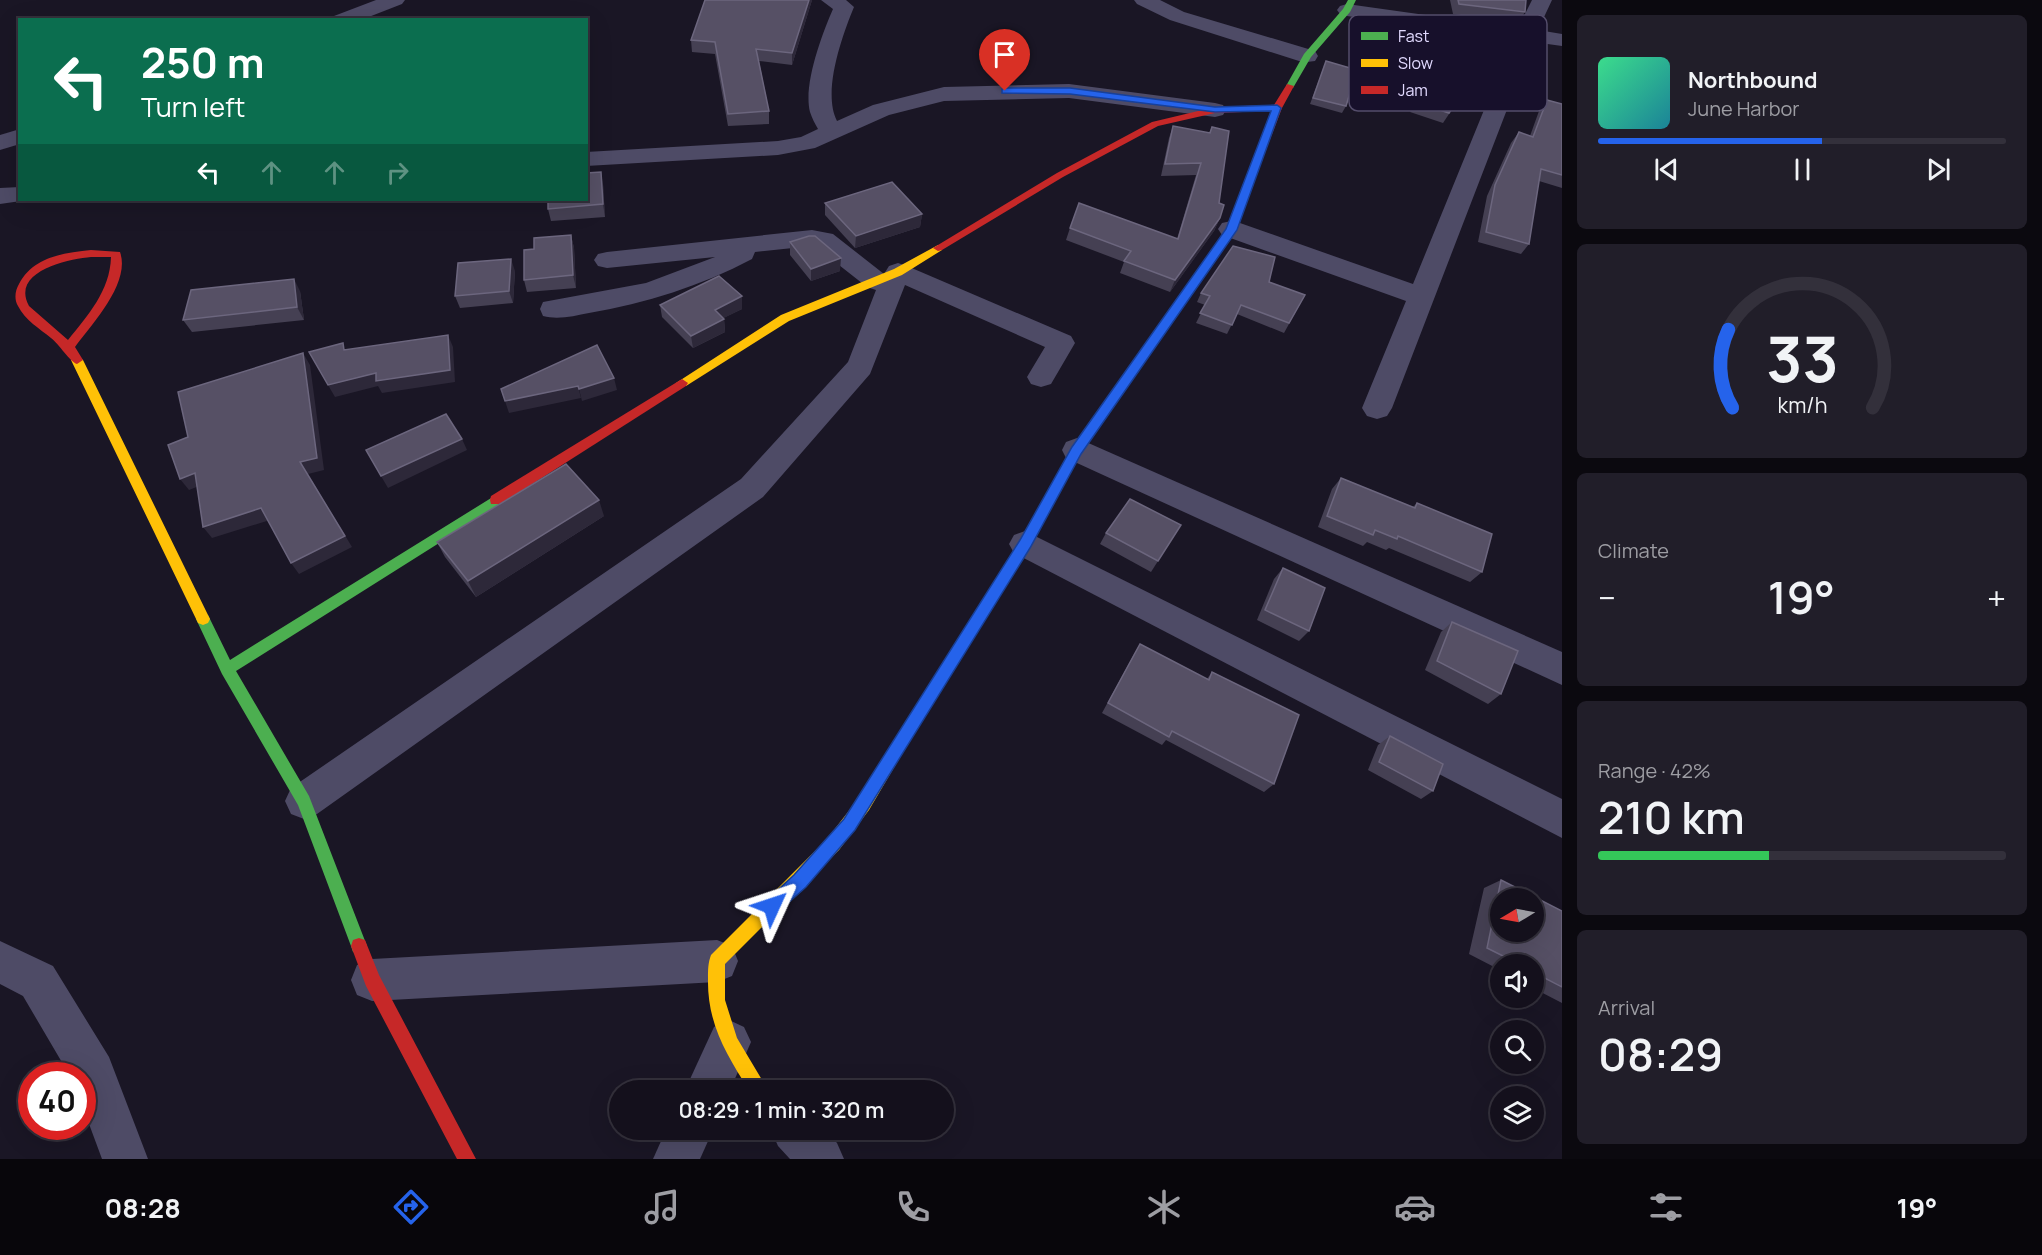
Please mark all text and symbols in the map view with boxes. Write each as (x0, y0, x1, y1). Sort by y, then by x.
legend (1349, 15, 1547, 111)
text: Fast (1398, 25, 1429, 47)
pin (979, 29, 1030, 91)
text: 250 m (141, 33, 264, 91)
icon: arrive (988, 38, 1021, 71)
icon: left (42, 42, 120, 120)
text: Slow (1398, 52, 1433, 74)
text: Northbound (1688, 65, 1818, 95)
text: Jam (1398, 79, 1428, 101)
text: Turn left (141, 88, 245, 125)
text: June Harbor (1688, 95, 1800, 122)
icon: previous (1650, 153, 1683, 186)
icon: pause (1786, 153, 1819, 186)
icon: next (1922, 153, 1955, 186)
icon: left (192, 156, 225, 189)
icon: ahead (255, 156, 288, 189)
icon: ahead (318, 156, 351, 189)
icon: right (381, 156, 414, 189)
text: 33 (1766, 315, 1838, 401)
text: km/h (1777, 390, 1827, 419)
text: Climate (1598, 537, 1669, 564)
text: 19° (1768, 566, 1835, 628)
text: − (1598, 575, 1616, 620)
text: + (1987, 575, 2006, 620)
text: Range · 42% (1598, 757, 1711, 784)
text: 210 km (1598, 786, 1745, 848)
position arrow (740, 874, 804, 938)
north arrow (1490, 888, 1544, 942)
map controls (1490, 888, 1544, 1140)
button: sound (1490, 954, 1544, 1008)
text: Arrival (1598, 994, 1655, 1021)
button: search (1490, 1020, 1544, 1074)
text: 08:29 (1598, 1023, 1723, 1085)
speed limit sign: 40 (18, 1062, 96, 1140)
button: layers (1490, 1086, 1544, 1140)
text: 08:29 · 1 min · 320 m (679, 1095, 884, 1125)
icon: directions (390, 1186, 432, 1228)
icon: music (641, 1186, 683, 1228)
icon: phone (892, 1186, 934, 1228)
icon: climate (1143, 1186, 1185, 1228)
icon: car (1394, 1186, 1436, 1228)
icon: filters (1645, 1186, 1687, 1228)
text: 08:28 (105, 1189, 181, 1226)
text: 19° (1897, 1189, 1937, 1226)

